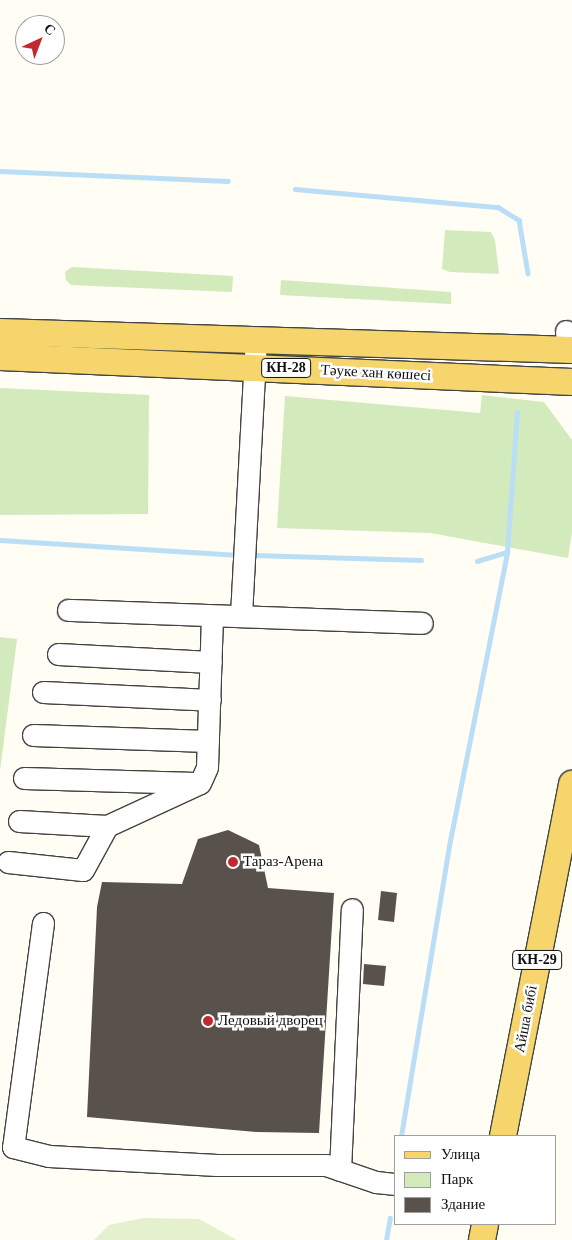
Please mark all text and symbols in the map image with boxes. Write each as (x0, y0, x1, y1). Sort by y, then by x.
north arrow (15, 15, 65, 65)
text: С (41, 20, 59, 38)
road number: КН-28 (261, 356, 311, 379)
street label: Тәуке хан көшесі (320, 361, 432, 385)
place label: Тараз-Арена (243, 853, 323, 871)
marker: Тараз-Арена (227, 856, 239, 868)
road number: КН-29 (512, 948, 562, 972)
street label: Айша бибі (511, 984, 541, 1054)
place label: Ледовый дворец (218, 1012, 323, 1030)
marker: Ледовый дворец (202, 1015, 214, 1027)
legend (394, 1135, 557, 1225)
text: Улица (441, 1146, 480, 1162)
text: Парк (441, 1171, 473, 1187)
text: Здание (441, 1196, 485, 1212)

